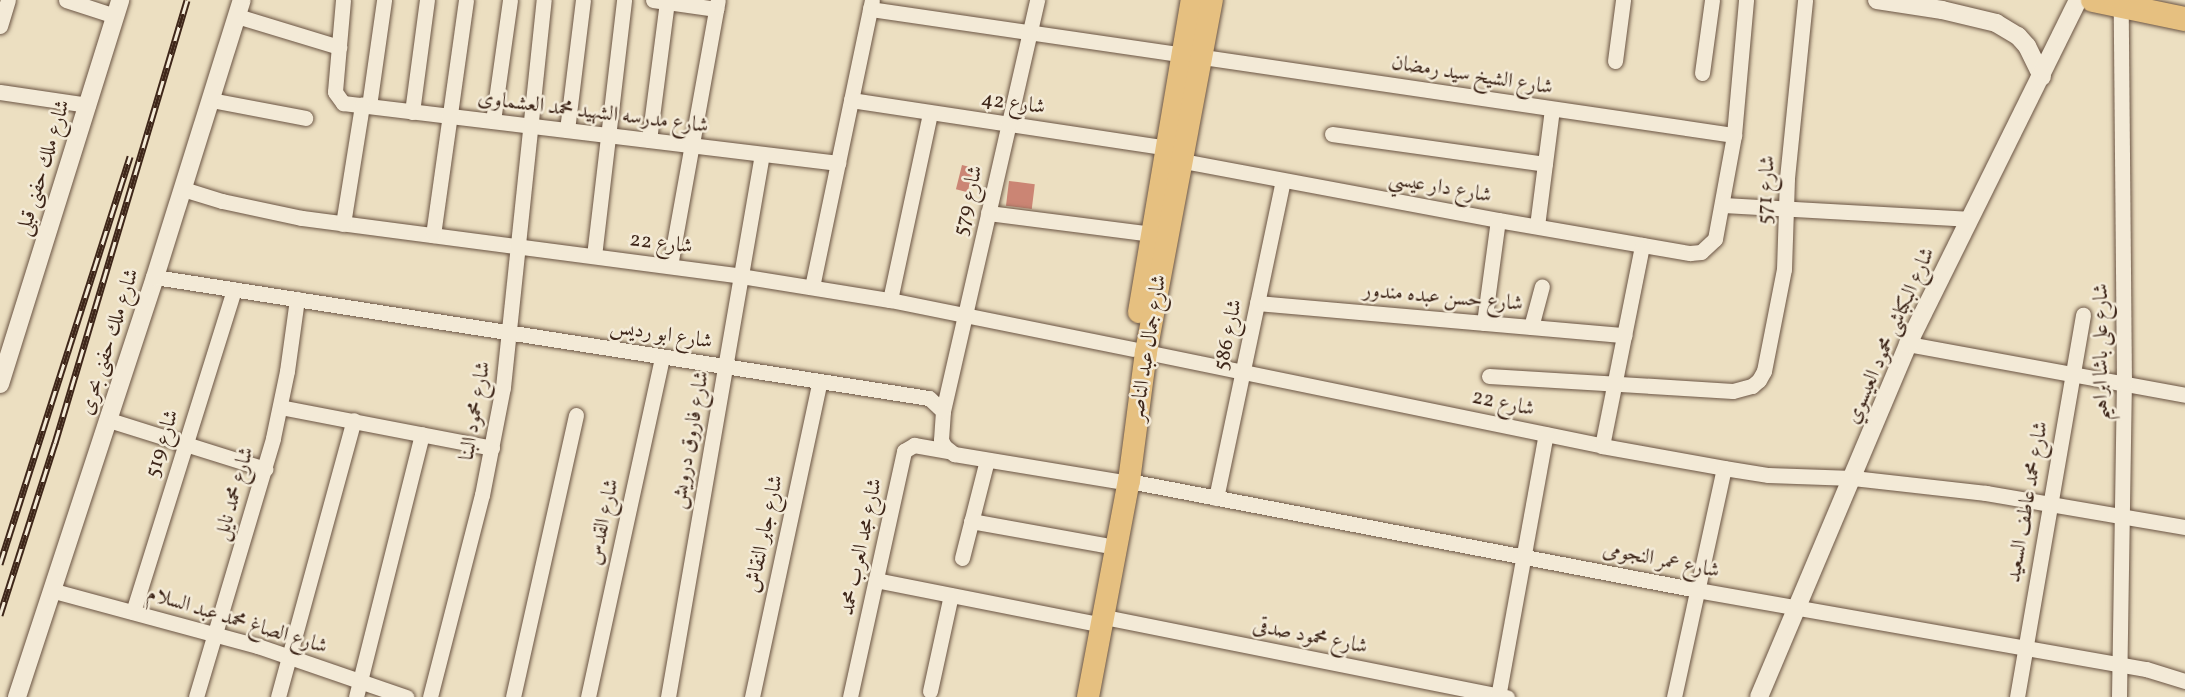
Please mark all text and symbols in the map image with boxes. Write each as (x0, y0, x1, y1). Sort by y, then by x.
street label: شارع الشيخ سيد رمضان (1389, 51, 1555, 101)
street label: شارع مدرسه الشهيد محمد العشماوى (476, 86, 710, 140)
street label: شارع 42 (979, 87, 1047, 121)
street label: شارع ملك حفنى قبلى (11, 97, 77, 239)
street label: شارع 571 (1753, 155, 1781, 225)
street label: شارع 579 (949, 163, 989, 239)
street label: شارع دار عيسي (1387, 167, 1493, 209)
street label: شارع 22 (628, 228, 694, 260)
street label: شارع البكباشى محمود العيسوي (1841, 244, 1941, 428)
street label: شارع ملك حفنى بحرى (75, 266, 145, 418)
street label: شارع جمال عبد الناصر (1125, 273, 1173, 423)
street label: شارع حسن عبده مندور (1362, 278, 1524, 318)
street label: شارع على باشا ابراهيم (2089, 283, 2115, 421)
street label: شارع 586 (1209, 297, 1249, 373)
street label: شارع ابو رديس (608, 314, 714, 356)
street label: شارع محمود البنا (455, 359, 497, 463)
street label: شارع فاروق درويش (666, 369, 716, 511)
street label: شارع 22 (1469, 385, 1537, 423)
street label: شارع 519 (141, 407, 185, 481)
street label: شارع محمد عاطف السعيد (2001, 419, 2055, 585)
street label: شارع محمد نايل (210, 444, 260, 544)
street label: شارع جابر النقاش (740, 473, 790, 595)
street label: شارع مجد العرب محمد (835, 476, 889, 618)
street label: شارع القدس (583, 477, 625, 567)
street label: شارع عمر النجومى (1600, 537, 1722, 585)
street label: شارع الصاغ محمد عبد السلام (144, 582, 330, 660)
street label: شارع محمود صدقى (1250, 614, 1370, 660)

